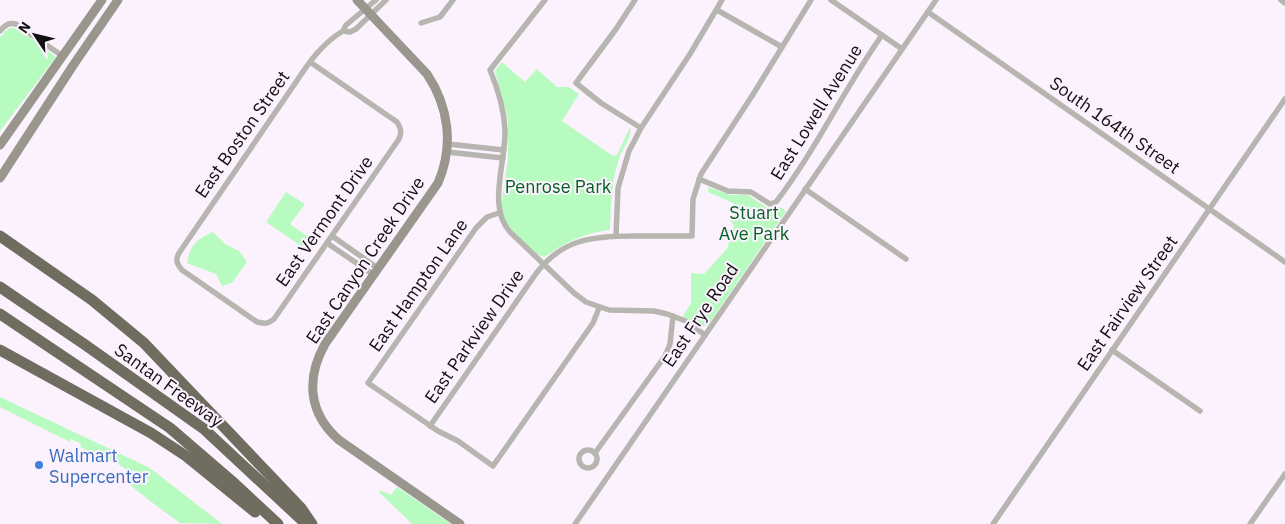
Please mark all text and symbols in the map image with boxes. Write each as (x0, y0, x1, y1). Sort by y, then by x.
north arrow (10, 10, 60, 60)
text: N (14, 18, 35, 37)
street label: East Lowell Avenue (765, 40, 867, 184)
street label: East Boston Street (190, 66, 294, 202)
street label: South 164th Street (1045, 71, 1185, 179)
street label: East Vermont Drive (270, 151, 378, 291)
street label: East Canyon Creek Drive (300, 172, 430, 348)
park label: Penrose Park (505, 175, 612, 198)
park label: Stuart Ave Park (719, 201, 790, 245)
street label: East Hampton Lane (363, 214, 473, 356)
street label: East Fairview Street (1072, 231, 1182, 375)
street label: East Frye Road (657, 259, 743, 371)
street label: East Parkview Drive (419, 264, 529, 408)
street label: Santan Freeway (110, 338, 228, 432)
place label: Walmart Supercenter (49, 444, 149, 488)
marker: Walmart Supercenter (33, 459, 45, 471)

